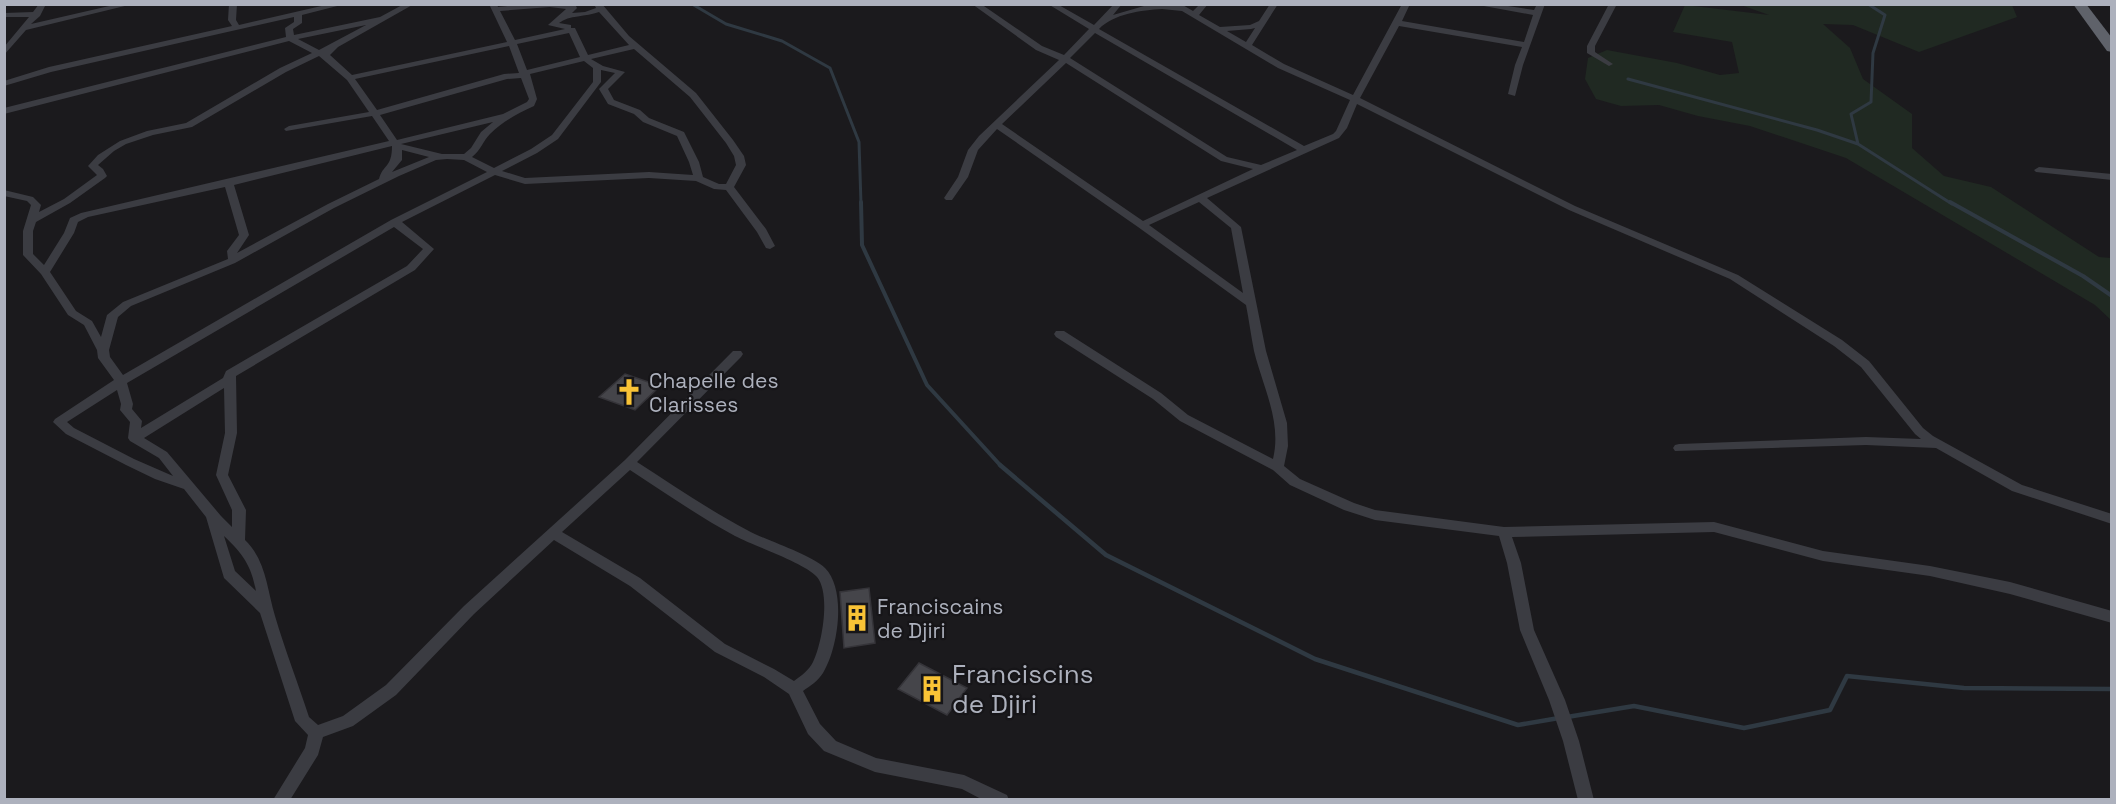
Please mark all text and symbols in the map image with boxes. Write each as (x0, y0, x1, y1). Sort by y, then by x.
place label: Chapelle des Clarisses (649, 367, 779, 418)
church icon: Chapelle des Clarisses (614, 377, 644, 407)
place label: Franciscains de Djiri (877, 593, 1003, 644)
building icon: Franciscains de Djiri (842, 603, 872, 633)
place label: Franciscins de Djiri (952, 657, 1093, 721)
building icon: Franciscins de Djiri (917, 674, 947, 704)

